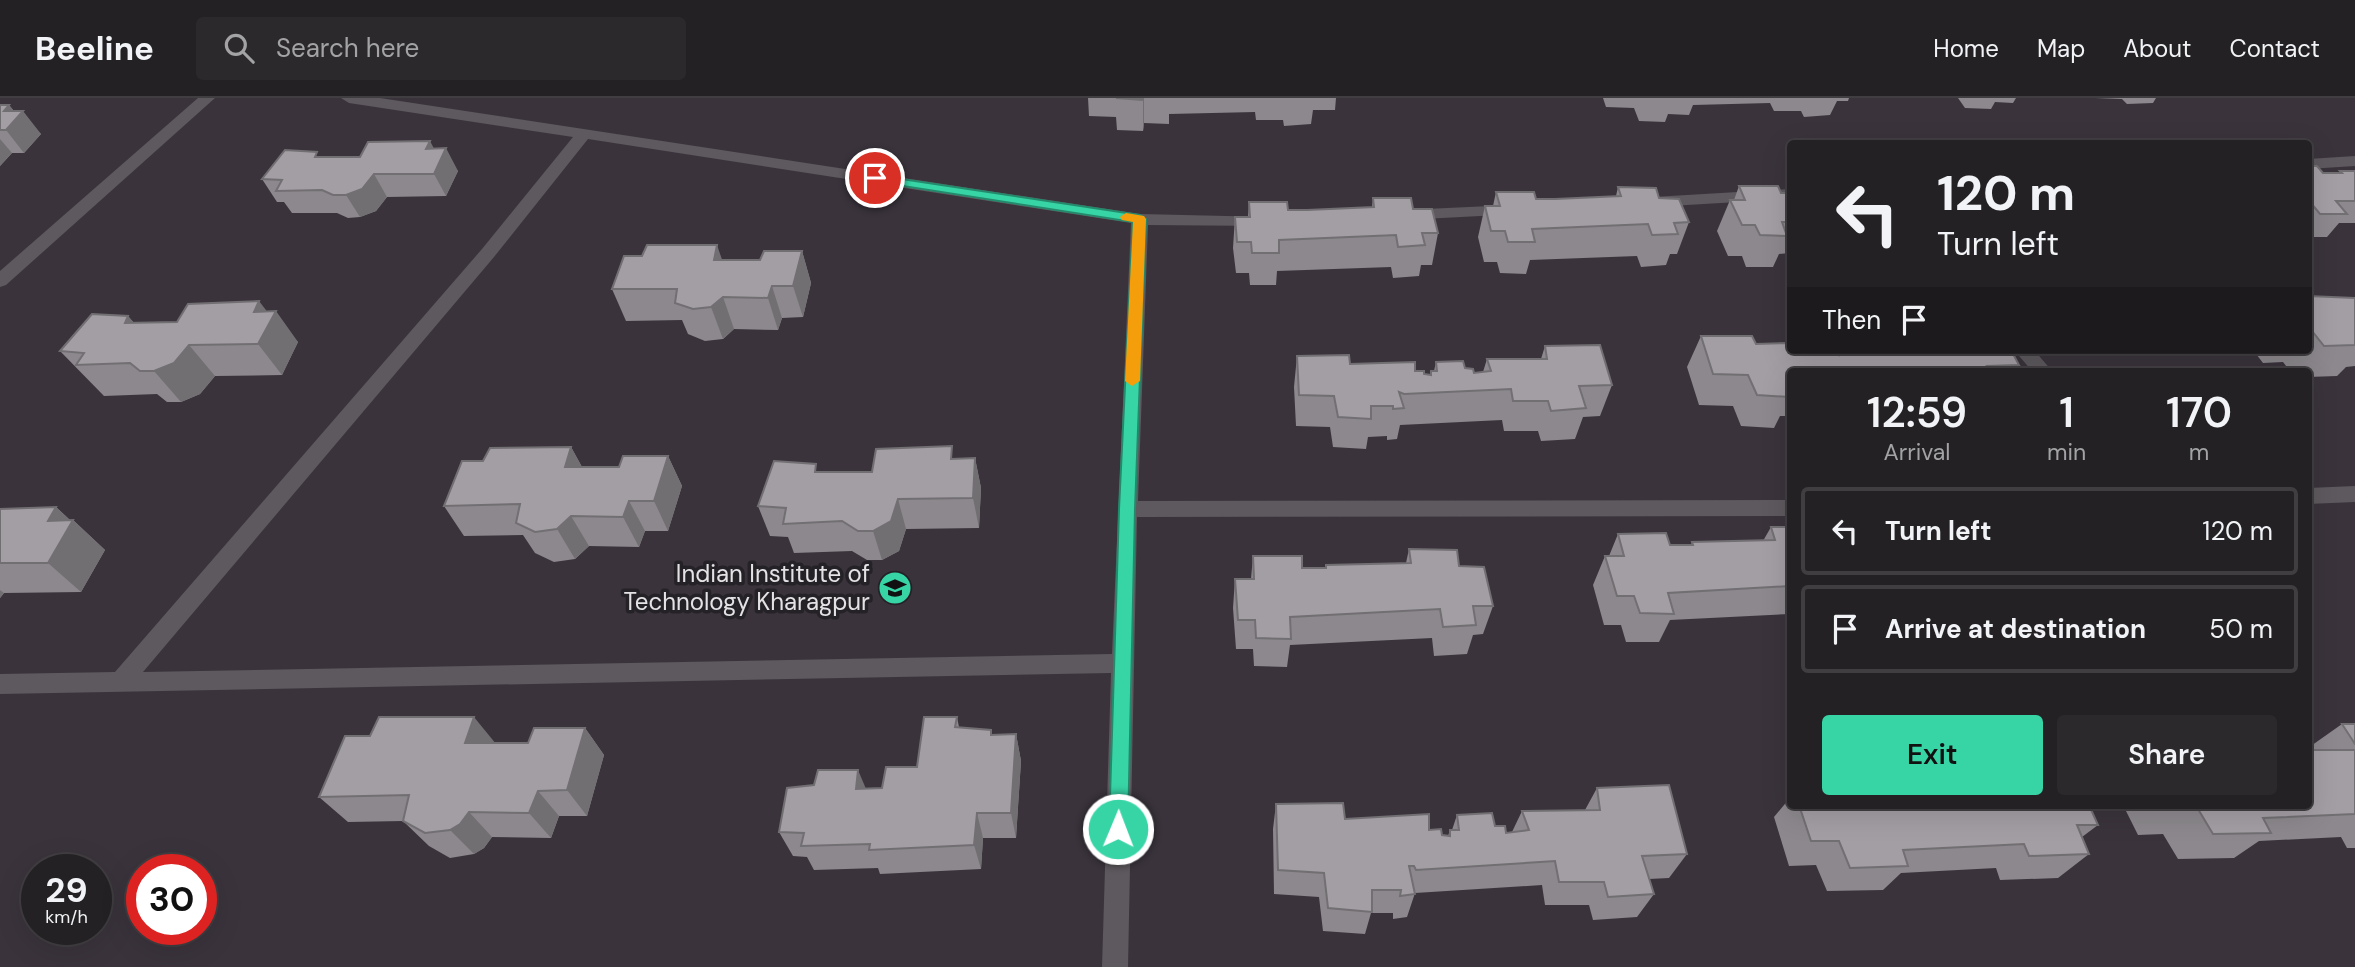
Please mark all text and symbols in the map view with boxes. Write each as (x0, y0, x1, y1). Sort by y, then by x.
search box (196, 17, 686, 80)
text: Beeline (35, 27, 154, 70)
icon: search (220, 29, 258, 67)
text: Search here (276, 31, 419, 65)
text: Home (1933, 33, 1999, 64)
text: Map (2037, 33, 2085, 64)
text: About (2123, 33, 2192, 64)
text: Contact (2230, 33, 2320, 64)
pin (845, 148, 905, 208)
icon: arrive (856, 159, 894, 197)
text: 120 m (1937, 161, 2075, 225)
icon: left (1822, 168, 1913, 259)
text: Turn left (1937, 223, 2059, 265)
icon: arrive (1895, 301, 1933, 339)
text: Then (1822, 303, 1881, 337)
text: 12:59 (1867, 385, 1967, 440)
text: 1 (2059, 385, 2074, 440)
text: 170 (2166, 385, 2232, 440)
text: Arrival (1884, 437, 1951, 467)
text: min (2047, 437, 2086, 467)
text: m (2189, 437, 2209, 467)
icon: left (1826, 512, 1864, 550)
text: Turn left (1885, 514, 1992, 548)
text: 120 m (2202, 514, 2273, 548)
place label: Indian Institute of Technology Kharagpur (623, 558, 870, 617)
school or university icon: Indian Institute of Technology Kharagpur (876, 569, 914, 607)
icon: arrive (1826, 610, 1864, 648)
text: Arrive at destination (1885, 612, 2146, 646)
text: 50 m (2209, 612, 2273, 646)
button: Exit (1822, 715, 2043, 795)
button: Share (2057, 715, 2277, 795)
position arrow (1081, 792, 1155, 866)
speed limit sign: 30 (126, 854, 217, 945)
text: 29 (45, 867, 88, 913)
text: km/h (45, 905, 88, 929)

